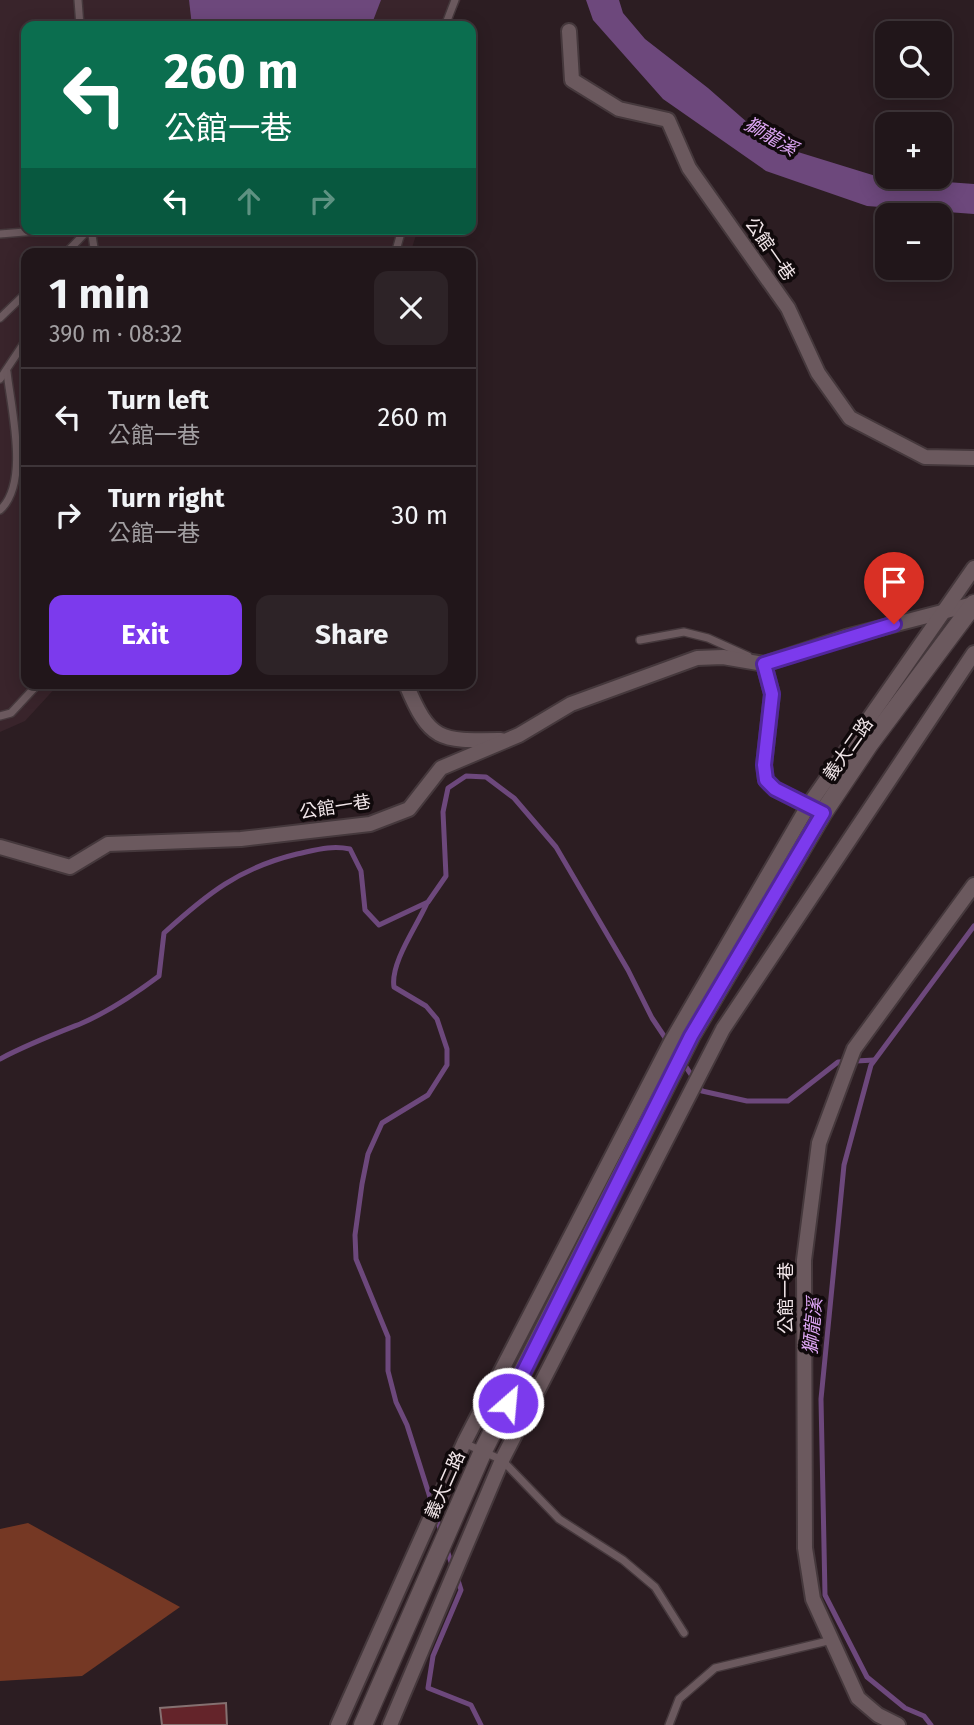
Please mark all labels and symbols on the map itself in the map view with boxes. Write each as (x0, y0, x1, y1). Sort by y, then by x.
water label: 獅龍溪 (740, 112, 804, 162)
street label: 公館一巷 (740, 213, 800, 285)
pin (864, 552, 924, 624)
street label: 義大二路 (818, 713, 878, 785)
street label: 公館一巷 (298, 791, 372, 823)
street label: 公館一巷 (775, 1262, 797, 1334)
water label: 獅龍溪 (799, 1294, 827, 1355)
position arrow (471, 1366, 545, 1440)
street label: 義大二路 (420, 1448, 470, 1522)

